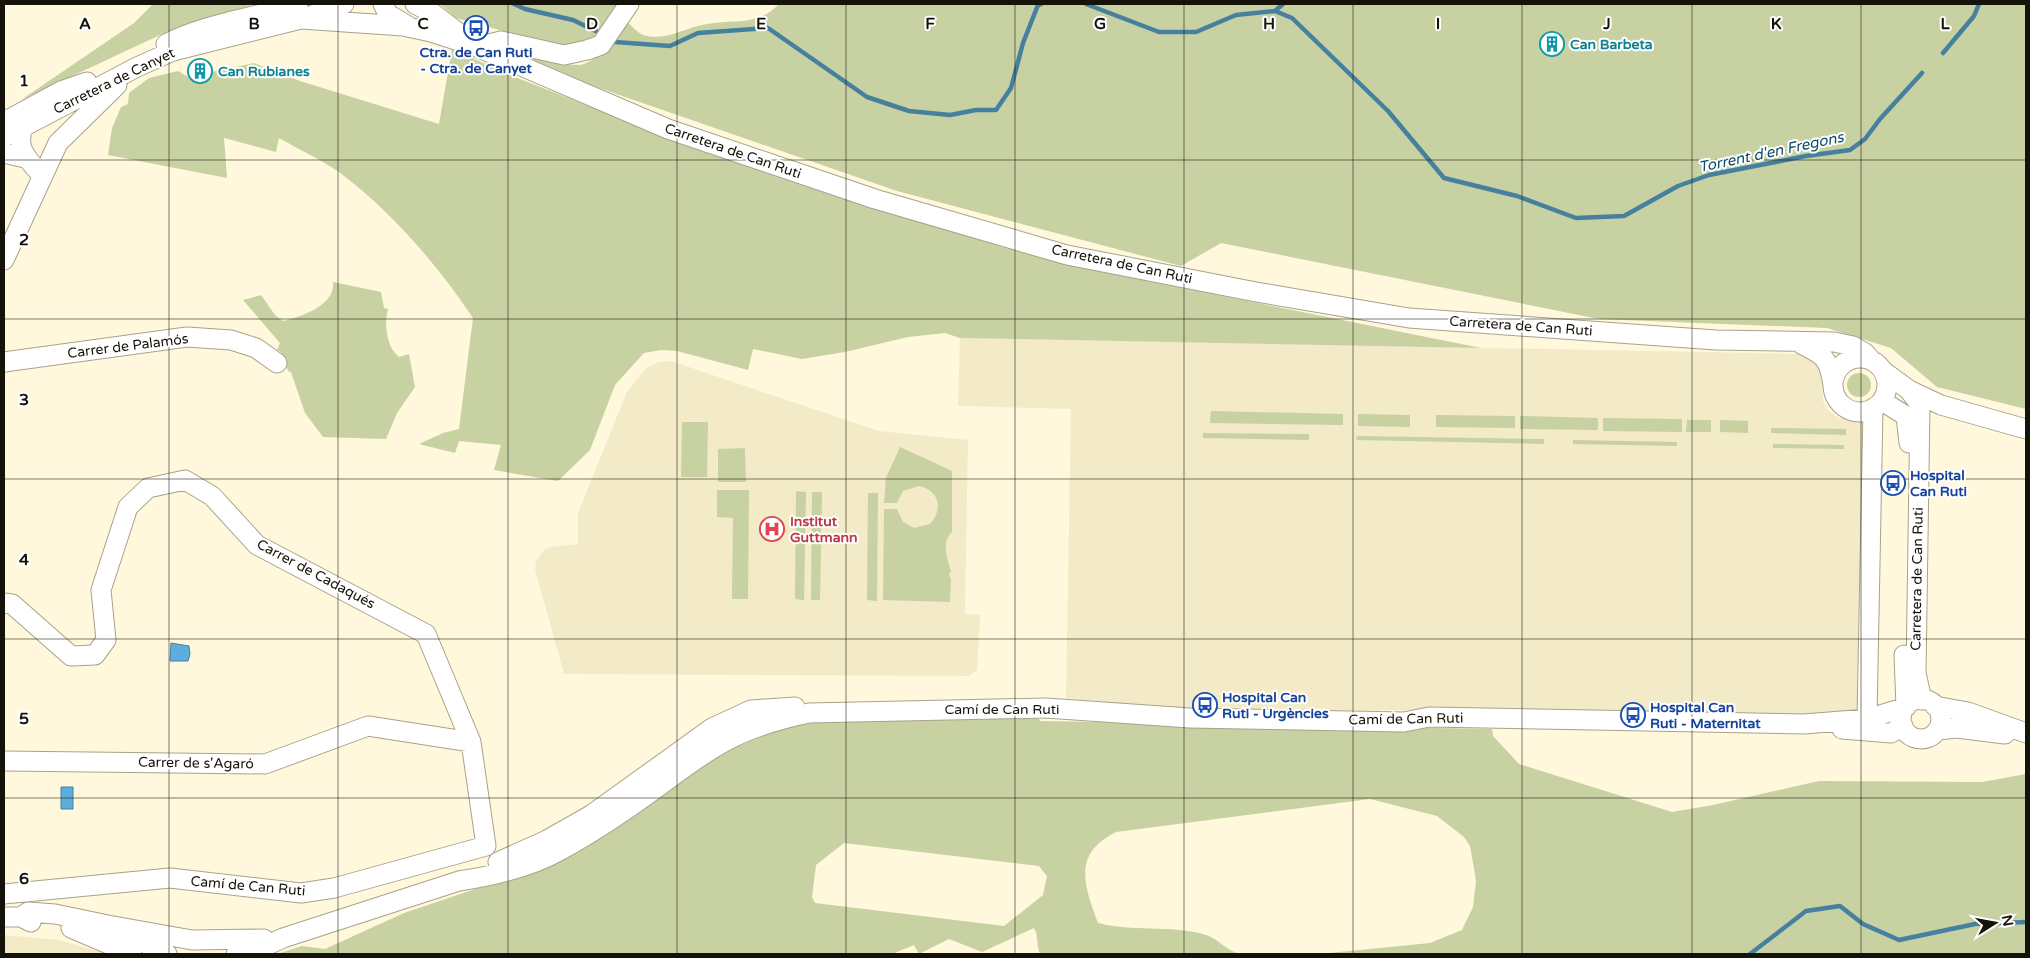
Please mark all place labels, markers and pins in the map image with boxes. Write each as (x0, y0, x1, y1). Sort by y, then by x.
bus stop icon: Ctra. de Can Ruti - Ctra. de Canyet (463, 15, 489, 41)
building icon: Can Barbeta (1539, 31, 1565, 57)
place label: Can Barbeta (1570, 36, 1653, 53)
place label: Ctra. de Can Ruti - Ctra. de Canyet (420, 44, 533, 77)
building icon: Can Rubianes (187, 58, 213, 84)
place label: Can Rubianes (218, 63, 310, 80)
place label: Hospital Can Ruti (1910, 467, 1967, 500)
bus stop icon: Hospital Can Ruti (1880, 470, 1906, 496)
place label: Institut Guttmann (790, 513, 858, 546)
hospital icon: Institut Guttmann (759, 516, 785, 542)
place label: Hospital Can Ruti - Urgències (1222, 689, 1329, 722)
bus stop icon: Hospital Can Ruti - Urgències (1192, 692, 1218, 718)
place label: Hospital Can Ruti - Maternitat (1650, 699, 1761, 732)
bus stop icon: Hospital Can Ruti - Maternitat (1620, 702, 1646, 728)

